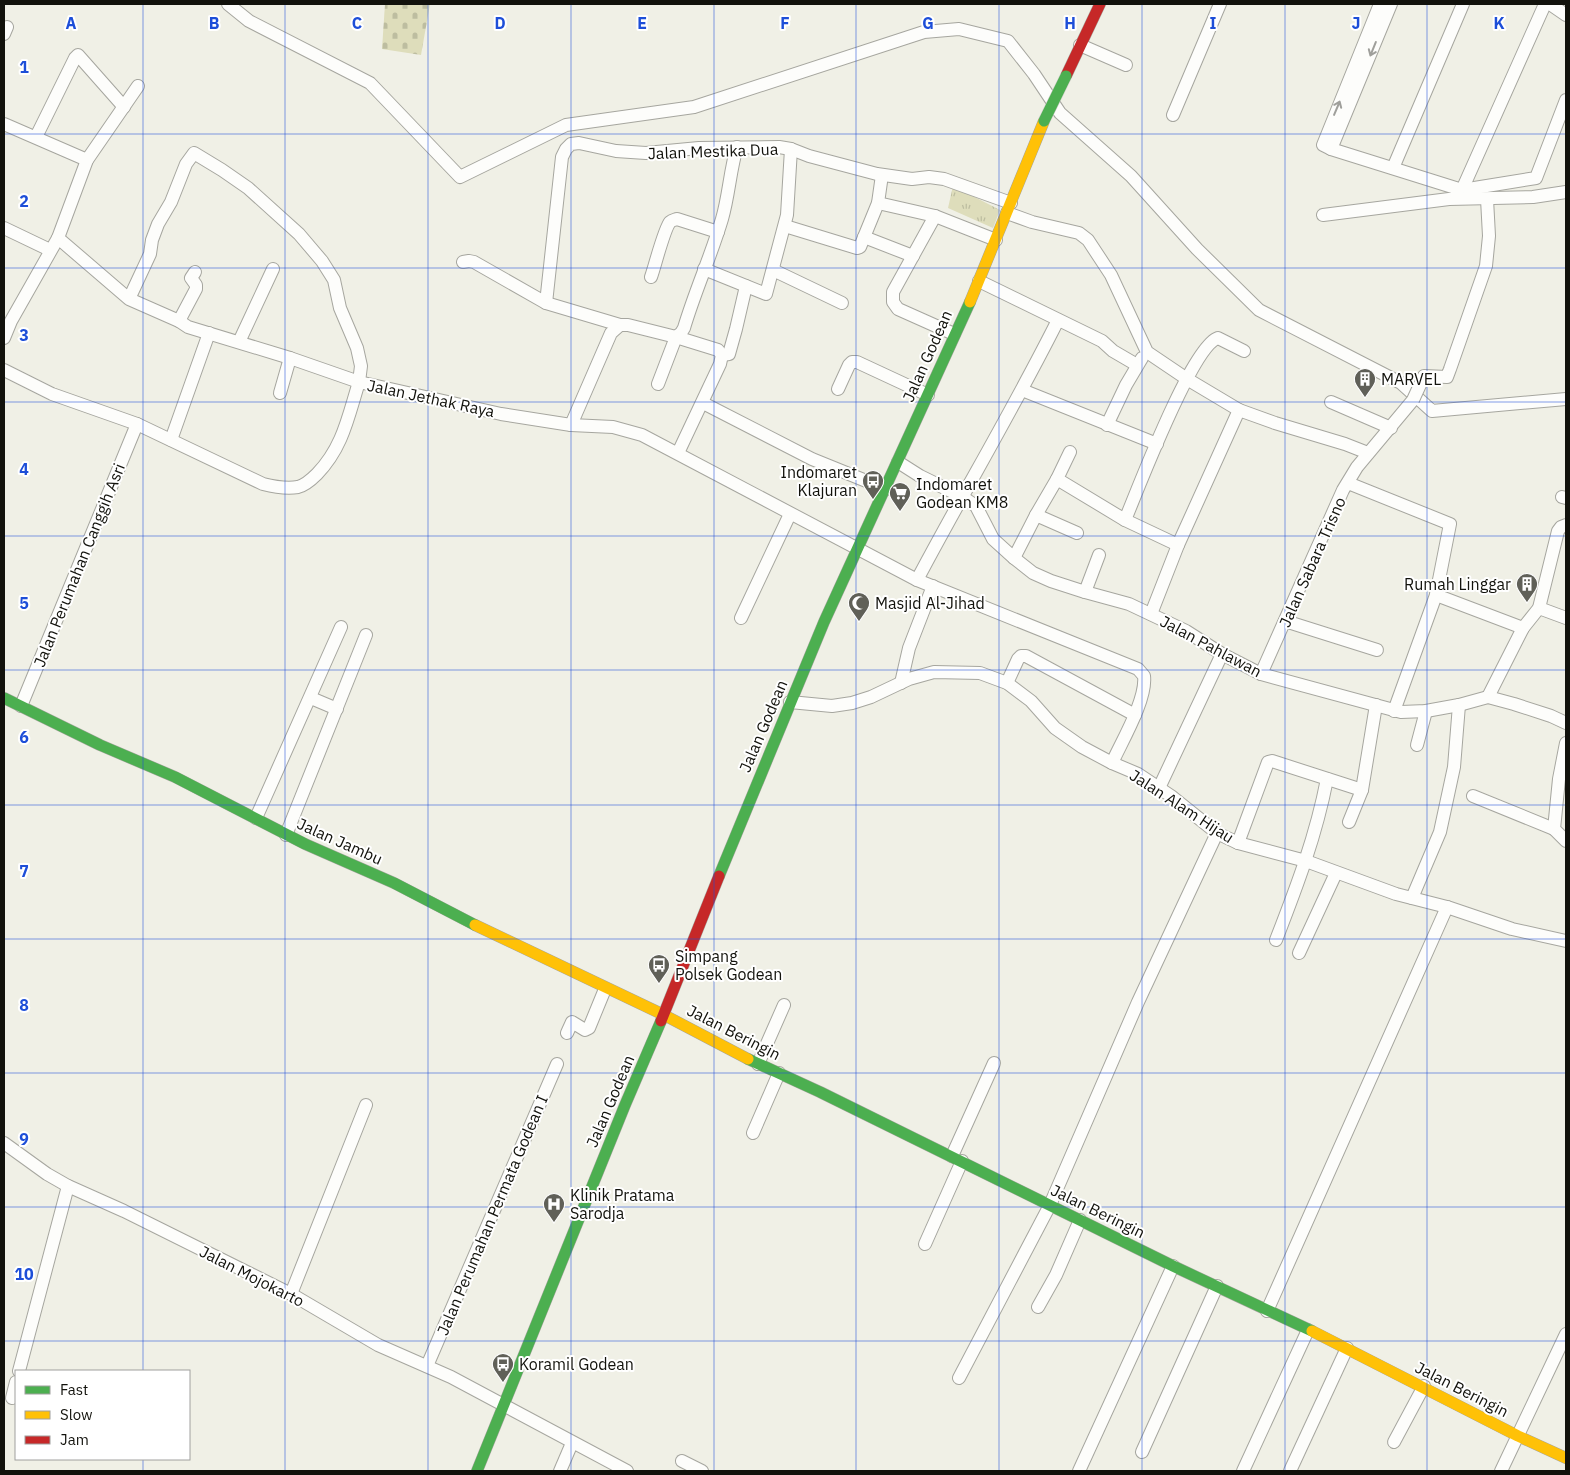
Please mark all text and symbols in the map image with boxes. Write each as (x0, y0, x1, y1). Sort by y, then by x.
text: A (66, 13, 77, 33)
text: B (209, 13, 220, 33)
text: C (352, 13, 362, 33)
text: D (494, 13, 506, 33)
text: E (637, 13, 647, 33)
text: F (780, 13, 790, 33)
text: G (922, 13, 934, 33)
text: H (1064, 13, 1076, 33)
text: I (1210, 13, 1217, 33)
text: J (1352, 13, 1360, 33)
text: K (1493, 13, 1505, 33)
one-way arrow (1368, 41, 1377, 56)
text: 1 (19, 57, 29, 77)
one-way arrow (1333, 101, 1343, 116)
street label: Jalan Mestika Dua (647, 139, 779, 163)
text: 2 (19, 191, 29, 211)
street label: Jalan Godean (898, 307, 956, 405)
text: 3 (19, 325, 29, 345)
building icon: MARVEL (1353, 367, 1377, 398)
place label: MARVEL (1381, 369, 1441, 389)
street label: Jalan Jethak Raya (365, 375, 497, 421)
text: 4 (19, 459, 29, 479)
street label: Jalan Perumahan Canggih Asri (29, 460, 129, 670)
place label: Indomaret Klajuran (781, 462, 857, 500)
bus stop icon: Indomaret Klajuran (861, 469, 885, 500)
place label: Indomaret Godean KM8 (916, 474, 1008, 512)
supermarket icon: Indomaret Godean KM8 (888, 481, 912, 512)
street label: Jalan Sabara Trisno (1274, 494, 1350, 630)
building icon: Rumah Linggar (1515, 572, 1539, 603)
place label: Rumah Linggar (1404, 574, 1511, 594)
mosque icon: Masjid Al-Jihad (847, 591, 871, 622)
text: 5 (19, 593, 29, 613)
place label: Masjid Al-Jihad (875, 593, 985, 613)
street label: Jalan Pahlawan (1157, 611, 1265, 681)
street label: Jalan Godean (735, 677, 791, 775)
text: 6 (19, 727, 29, 747)
street label: Jalan Alam Hijau (1126, 765, 1238, 847)
street label: Jalan Jambu (294, 813, 386, 869)
text: 7 (19, 861, 29, 881)
place label: Simpang Polsek Godean (675, 946, 782, 984)
bus stop icon: Simpang Polsek Godean (647, 953, 671, 984)
text: 8 (19, 995, 29, 1015)
street label: Jalan Beringin (684, 1000, 784, 1064)
street label: Jalan Godean (582, 1052, 638, 1150)
street label: Jalan Perumahan Permata Godean I (432, 1092, 552, 1338)
text: 9 (19, 1129, 29, 1149)
street label: Jalan Beringin (1048, 1180, 1148, 1242)
place label: Klinik Pratama Sarodja (570, 1185, 675, 1223)
hospital icon: Klinik Pratama Sarodja (542, 1192, 566, 1223)
street label: Jalan Mojokarto (196, 1241, 308, 1311)
text: 10 (14, 1264, 34, 1284)
bus stop icon: Koramil Godean (491, 1352, 515, 1383)
place label: Koramil Godean (519, 1354, 634, 1374)
street label: Jalan Beringin (1412, 1357, 1512, 1421)
legend (15, 1370, 190, 1460)
text: Fast (60, 1380, 88, 1399)
text: Slow (60, 1405, 93, 1424)
text: Jam (60, 1430, 89, 1449)

